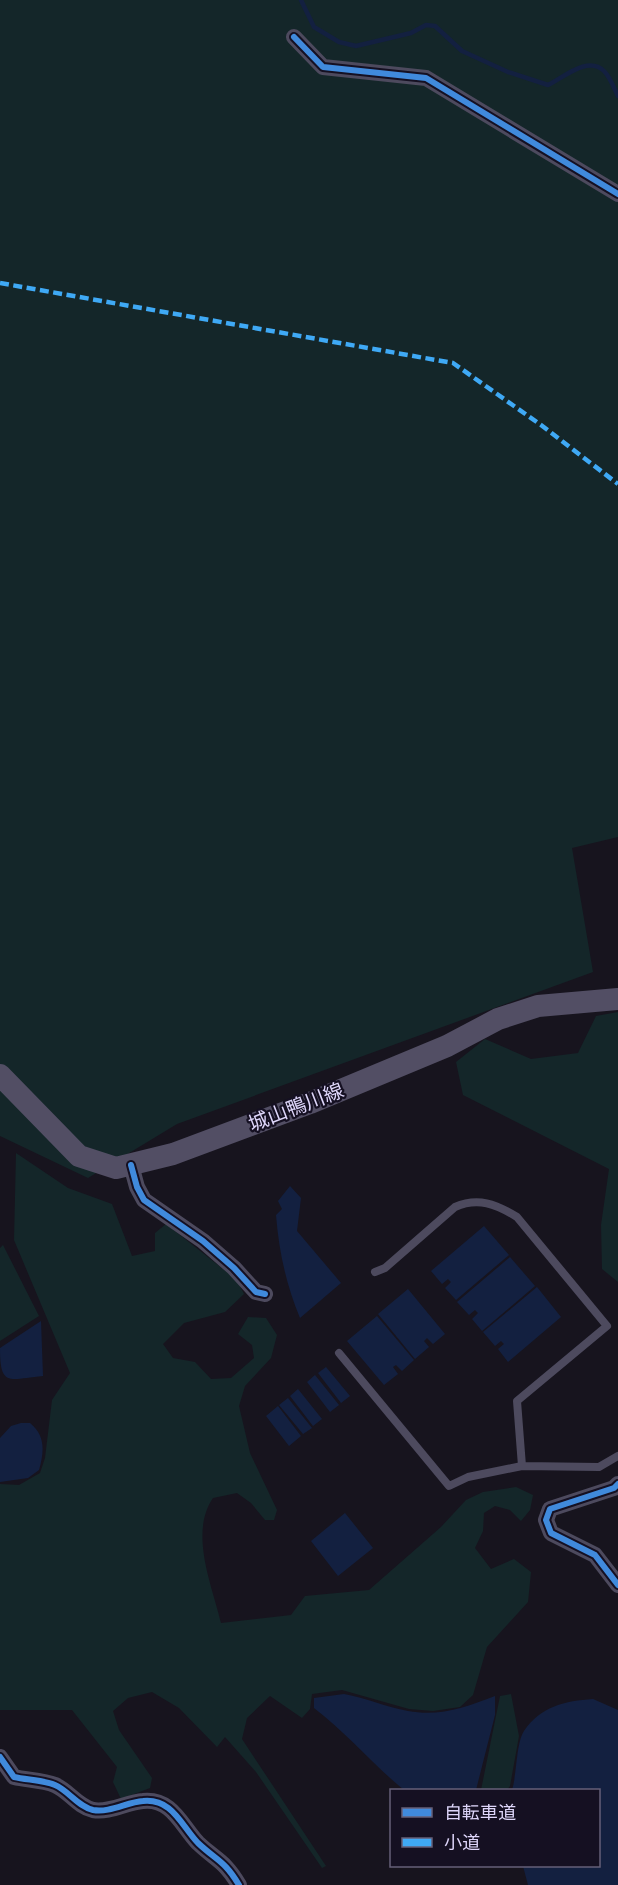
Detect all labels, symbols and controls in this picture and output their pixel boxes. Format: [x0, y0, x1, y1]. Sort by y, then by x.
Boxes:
street label: 城山鴨川線 [245, 1079, 347, 1137]
legend [390, 1789, 600, 1867]
text: 自転車道 [444, 1802, 516, 1824]
text: 小道 [444, 1832, 480, 1854]

